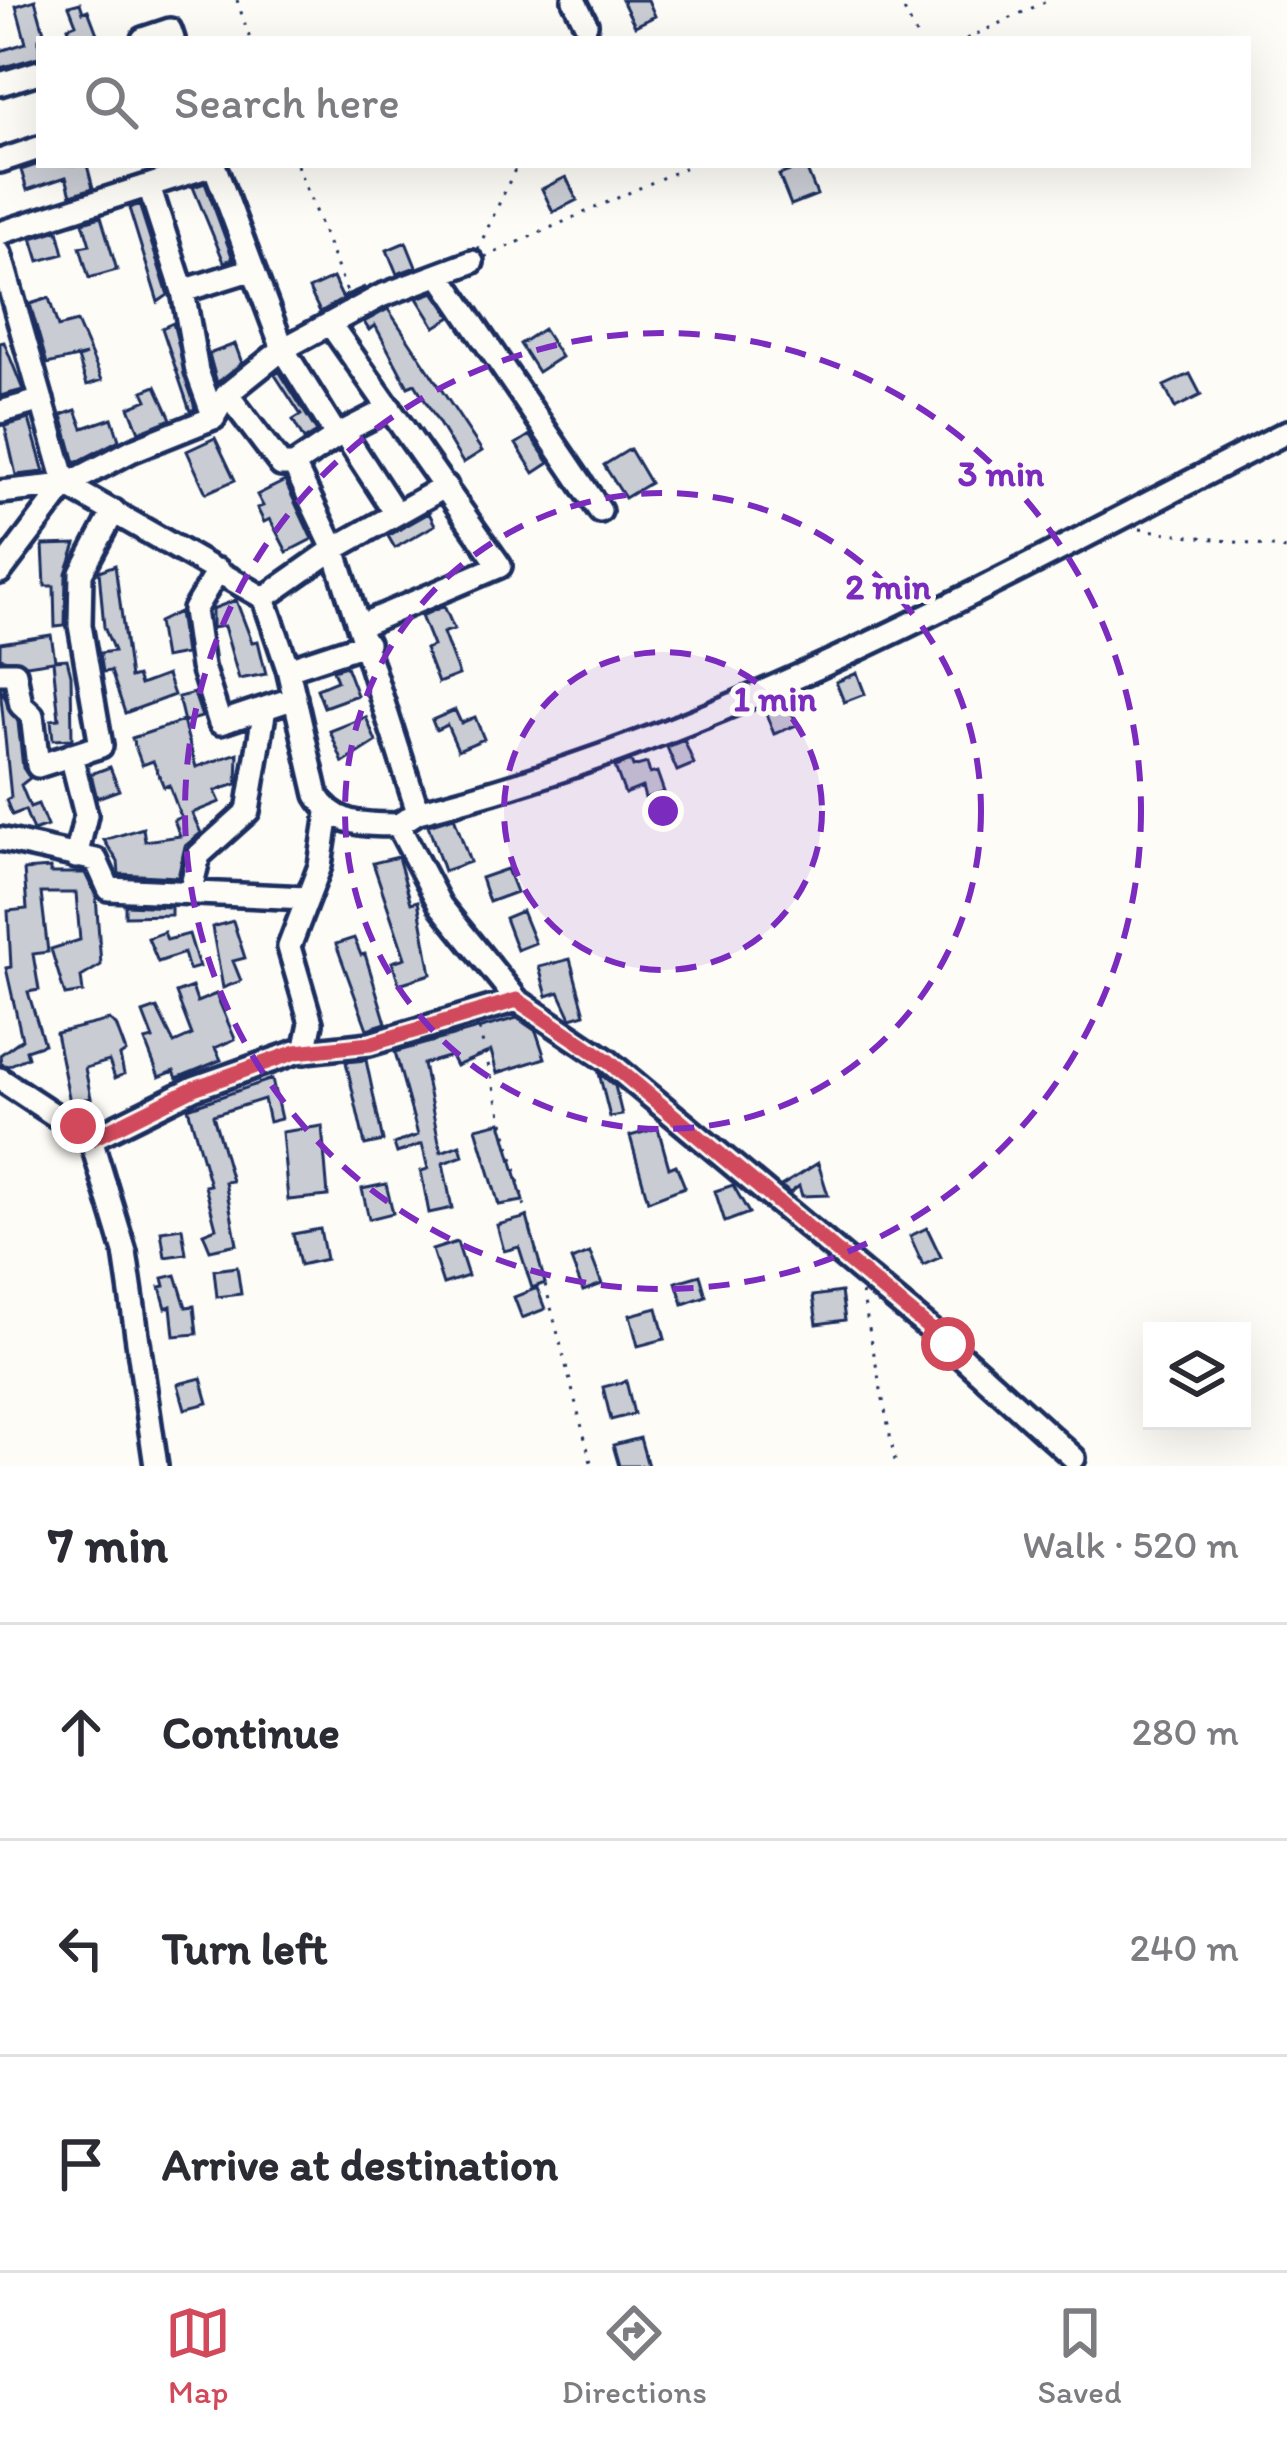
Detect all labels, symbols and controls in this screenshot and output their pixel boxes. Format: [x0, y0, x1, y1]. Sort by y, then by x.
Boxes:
search box [36, 36, 1251, 168]
icon: search [78, 69, 144, 135]
text: Search here [174, 75, 400, 129]
text: 3 min [958, 452, 1045, 495]
text: 2 min [845, 565, 932, 608]
text: 1 min [733, 677, 818, 720]
centre of rings [642, 790, 684, 832]
route end [51, 1099, 105, 1153]
route start [921, 1317, 975, 1371]
map controls [1143, 1322, 1251, 1430]
button: layers [1143, 1322, 1251, 1430]
text: 7 min [48, 1514, 168, 1575]
text: Walk · 520 m [1022, 1521, 1239, 1568]
icon: ahead [48, 1699, 114, 1765]
text: Continue [162, 1705, 340, 1759]
text: 280 m [1132, 1708, 1239, 1755]
icon: left [48, 1915, 114, 1981]
text: Turn left [162, 1921, 328, 1975]
text: 240 m [1129, 1924, 1239, 1971]
icon: arrive [48, 2131, 114, 2197]
text: Arrive at destination [162, 2137, 558, 2191]
tab: Map [165, 2300, 231, 2411]
tab: Directions [562, 2300, 707, 2411]
tab: Saved [1038, 2300, 1122, 2411]

